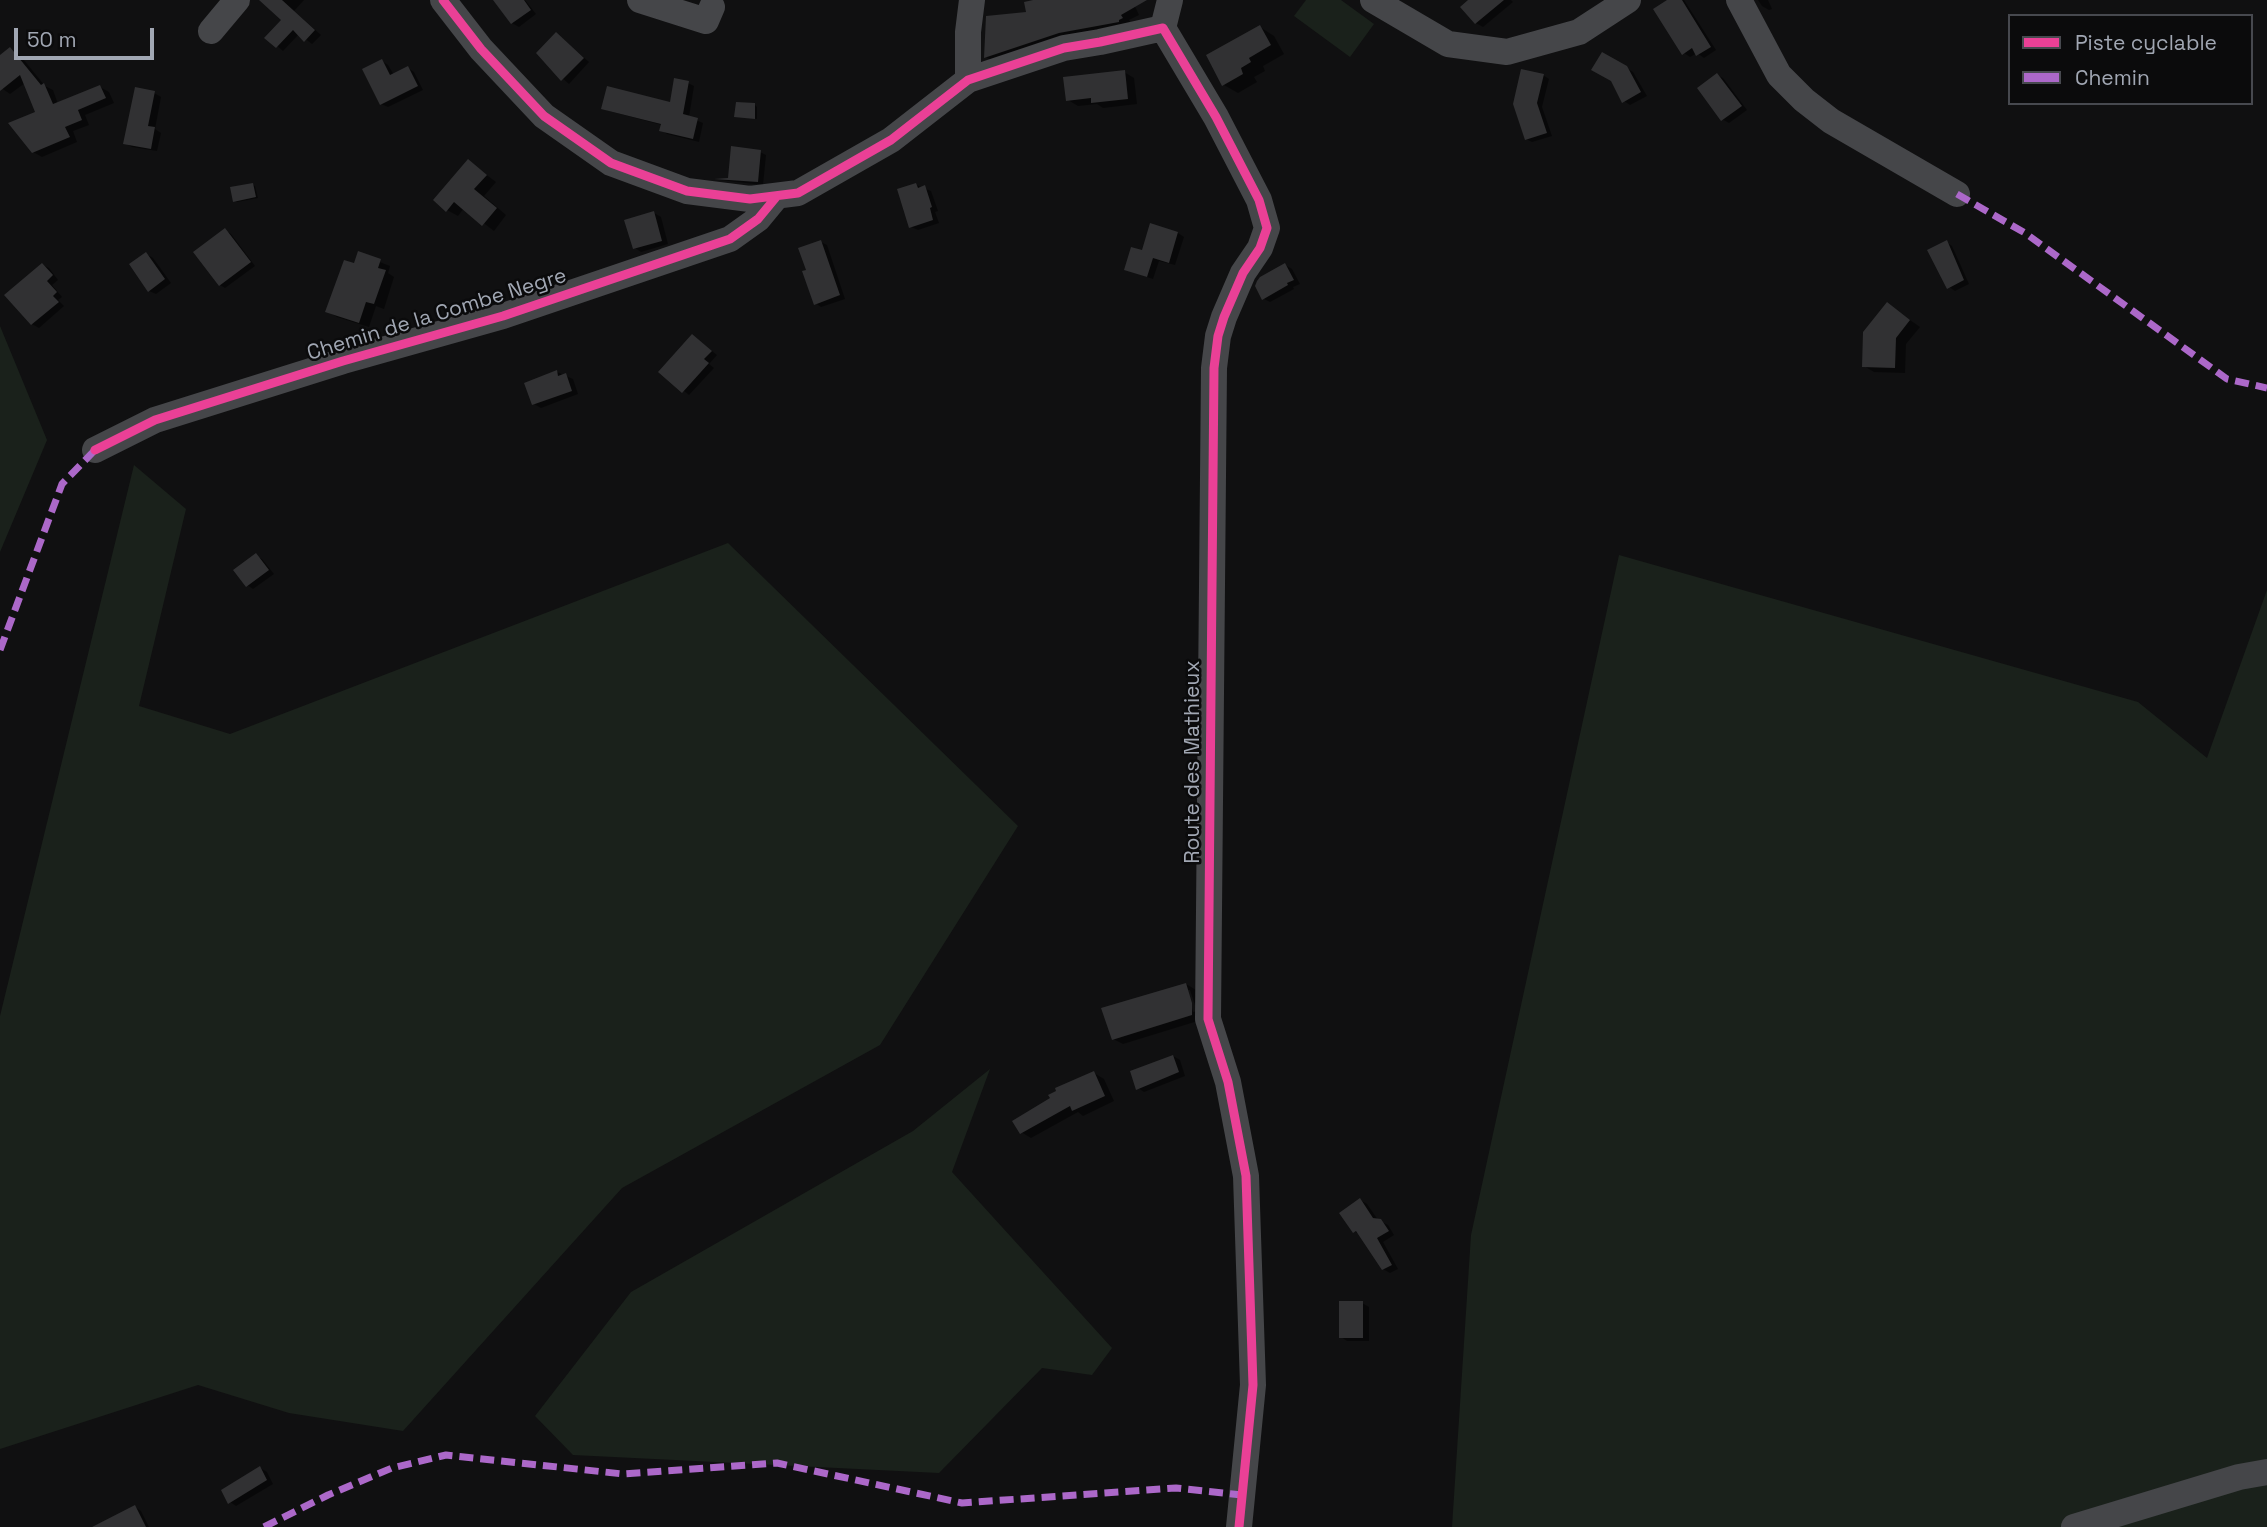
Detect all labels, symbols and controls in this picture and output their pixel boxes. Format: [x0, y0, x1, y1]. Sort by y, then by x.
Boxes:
scale bar [18, 14, 158, 58]
legend [2008, 14, 2253, 105]
text: 50 m [27, 26, 77, 53]
text: Piste cyclable [2075, 29, 2217, 56]
text: Chemin [2075, 64, 2150, 91]
street label: Chemin de la Combe Negre [304, 263, 570, 367]
street label: Route des Mathieux [1180, 660, 1206, 864]

